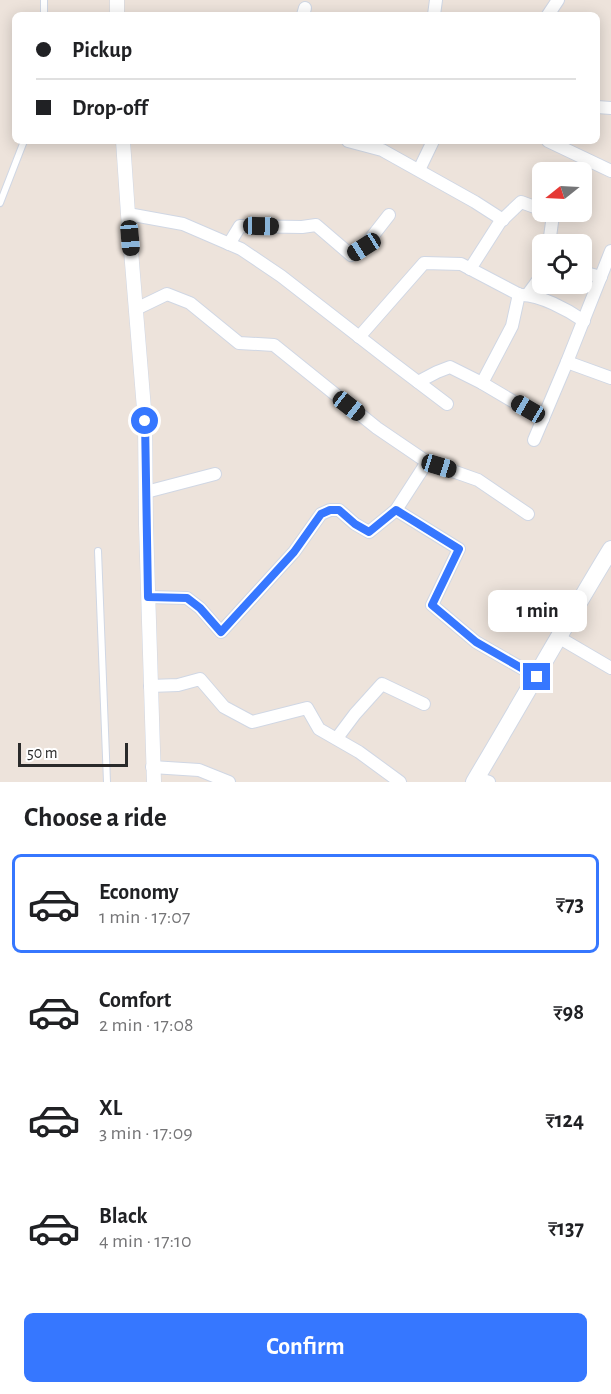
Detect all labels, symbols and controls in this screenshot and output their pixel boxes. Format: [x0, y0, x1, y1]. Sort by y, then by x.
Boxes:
text: Pickup [72, 39, 132, 61]
text: Drop-off [72, 97, 148, 119]
north arrow [532, 162, 592, 222]
map controls [532, 162, 592, 294]
car [243, 217, 279, 235]
car [119, 219, 141, 257]
car [344, 230, 384, 264]
button: locate [532, 234, 592, 294]
car [329, 388, 369, 424]
car [508, 392, 548, 426]
route start [131, 407, 158, 434]
car [419, 452, 459, 480]
callout: 1 min [488, 590, 586, 632]
text: 1 min [516, 601, 559, 621]
route end [523, 663, 550, 690]
scale bar [18, 740, 128, 768]
text: 50 m [27, 745, 58, 761]
text: Choose a ride [24, 804, 167, 831]
icon: car [27, 877, 81, 931]
text: Economy [99, 881, 179, 903]
text: ₹73 [556, 893, 584, 915]
text: 1 min · 17:07 [99, 907, 190, 927]
icon: car [27, 985, 81, 1039]
text: Comfort [99, 989, 171, 1011]
text: ₹98 [553, 1001, 584, 1023]
text: 2 min · 17:08 [99, 1015, 194, 1035]
icon: car [27, 1093, 81, 1147]
text: XL [99, 1097, 122, 1119]
text: ₹124 [545, 1109, 584, 1131]
text: 3 min · 17:09 [99, 1123, 193, 1143]
icon: car [27, 1201, 81, 1255]
text: Black [99, 1205, 147, 1227]
text: ₹137 [548, 1217, 584, 1239]
text: 4 min · 17:10 [99, 1231, 192, 1251]
button: Confirm [24, 1313, 587, 1382]

